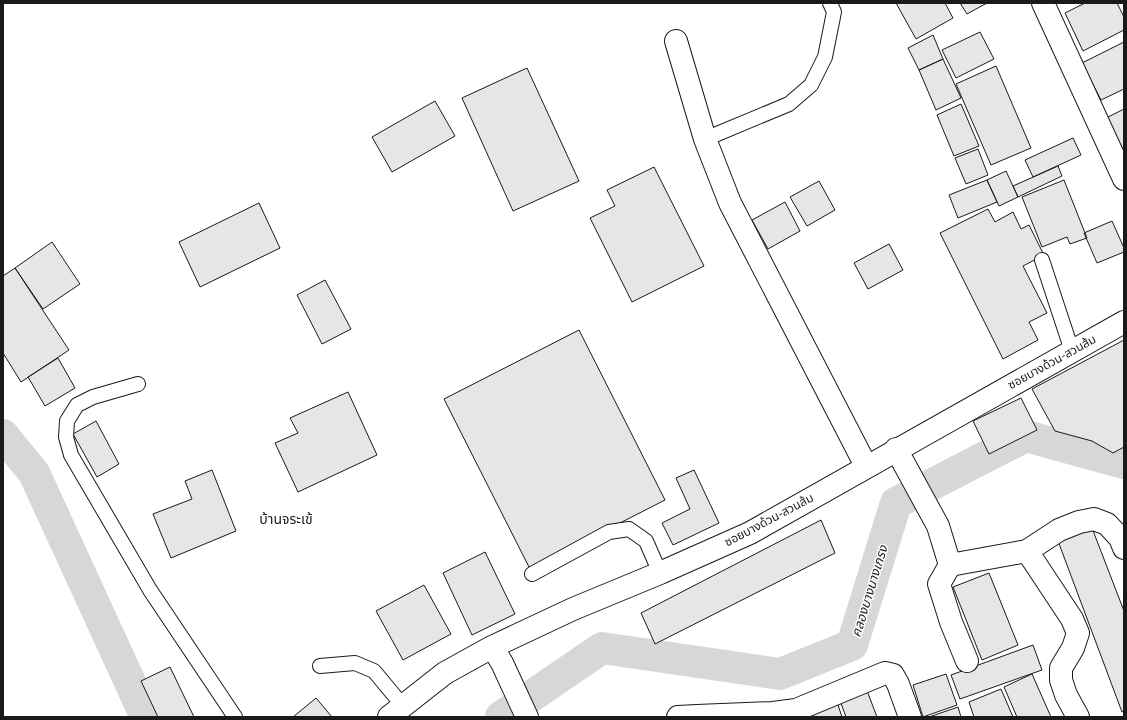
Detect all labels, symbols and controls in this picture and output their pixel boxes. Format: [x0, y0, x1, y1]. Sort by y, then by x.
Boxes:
street label: ซอยบางด้วน-สวนส้ม [1005, 331, 1099, 392]
street label: ซอยบางด้วน-สวนส้ม [722, 490, 816, 549]
district label: บ้านจระเข้ [259, 510, 313, 528]
water label: คลองบางนางเกรง [847, 542, 892, 639]

